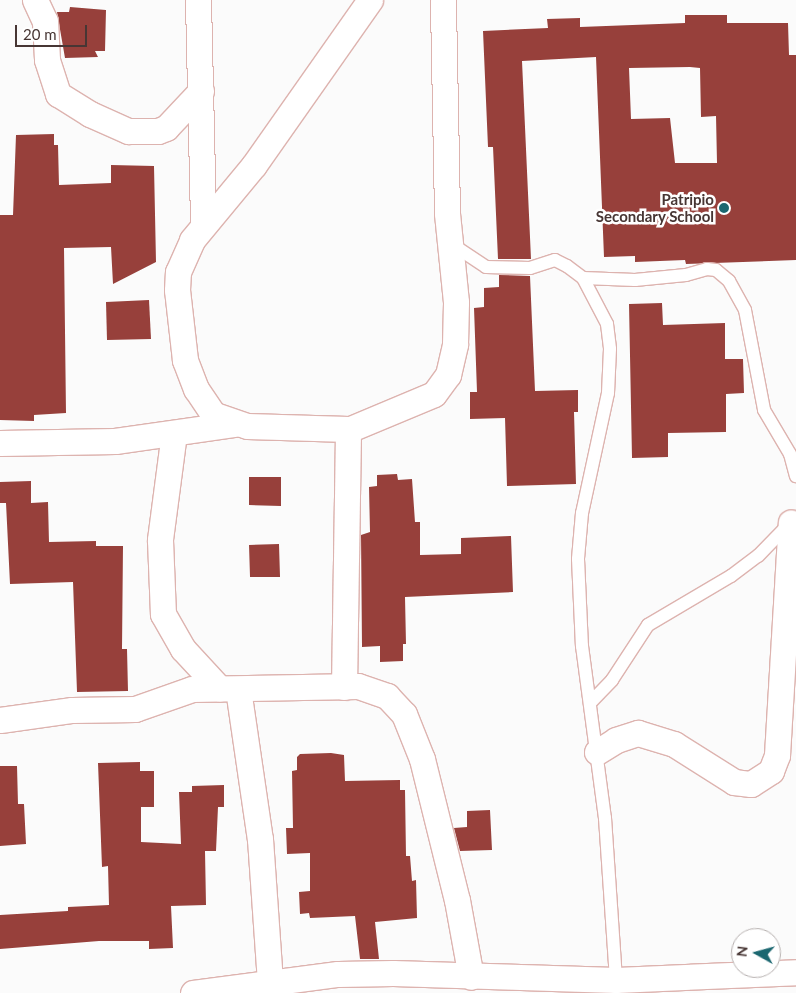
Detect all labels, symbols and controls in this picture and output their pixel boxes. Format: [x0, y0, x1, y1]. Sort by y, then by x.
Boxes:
scale bar [18, 15, 90, 47]
text: 20 m [23, 25, 57, 43]
place label: Patripio Secondary School [595, 190, 714, 225]
marker: Patripio Secondary School [718, 202, 730, 214]
north arrow [731, 928, 781, 978]
text: N [733, 945, 751, 958]

